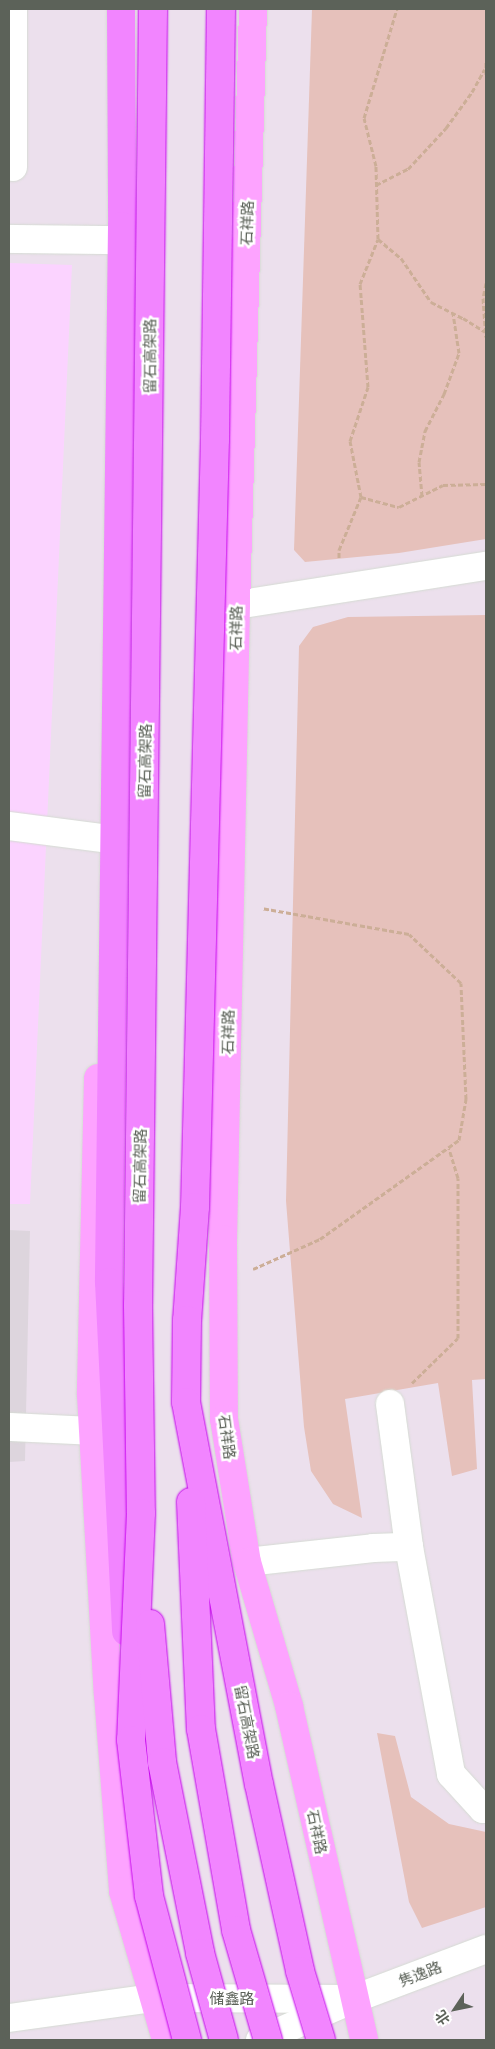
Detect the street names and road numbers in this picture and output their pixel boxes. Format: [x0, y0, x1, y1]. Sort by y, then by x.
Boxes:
street label: 石祥路 [237, 200, 257, 246]
street label: 留石高架路 [141, 319, 159, 393]
street label: 石祥路 [227, 605, 245, 651]
street label: 留石高架路 [135, 723, 155, 799]
street label: 石祥路 [219, 1009, 237, 1055]
street label: 留石高架路 [130, 1128, 150, 1204]
street label: 石祥路 [215, 1413, 239, 1461]
street label: 留石高架路 [231, 1683, 263, 1761]
street label: 石祥路 [304, 1808, 330, 1856]
street label: 隽逸路 [396, 1958, 444, 1990]
street label: 储鑫路 [210, 1990, 254, 2008]

